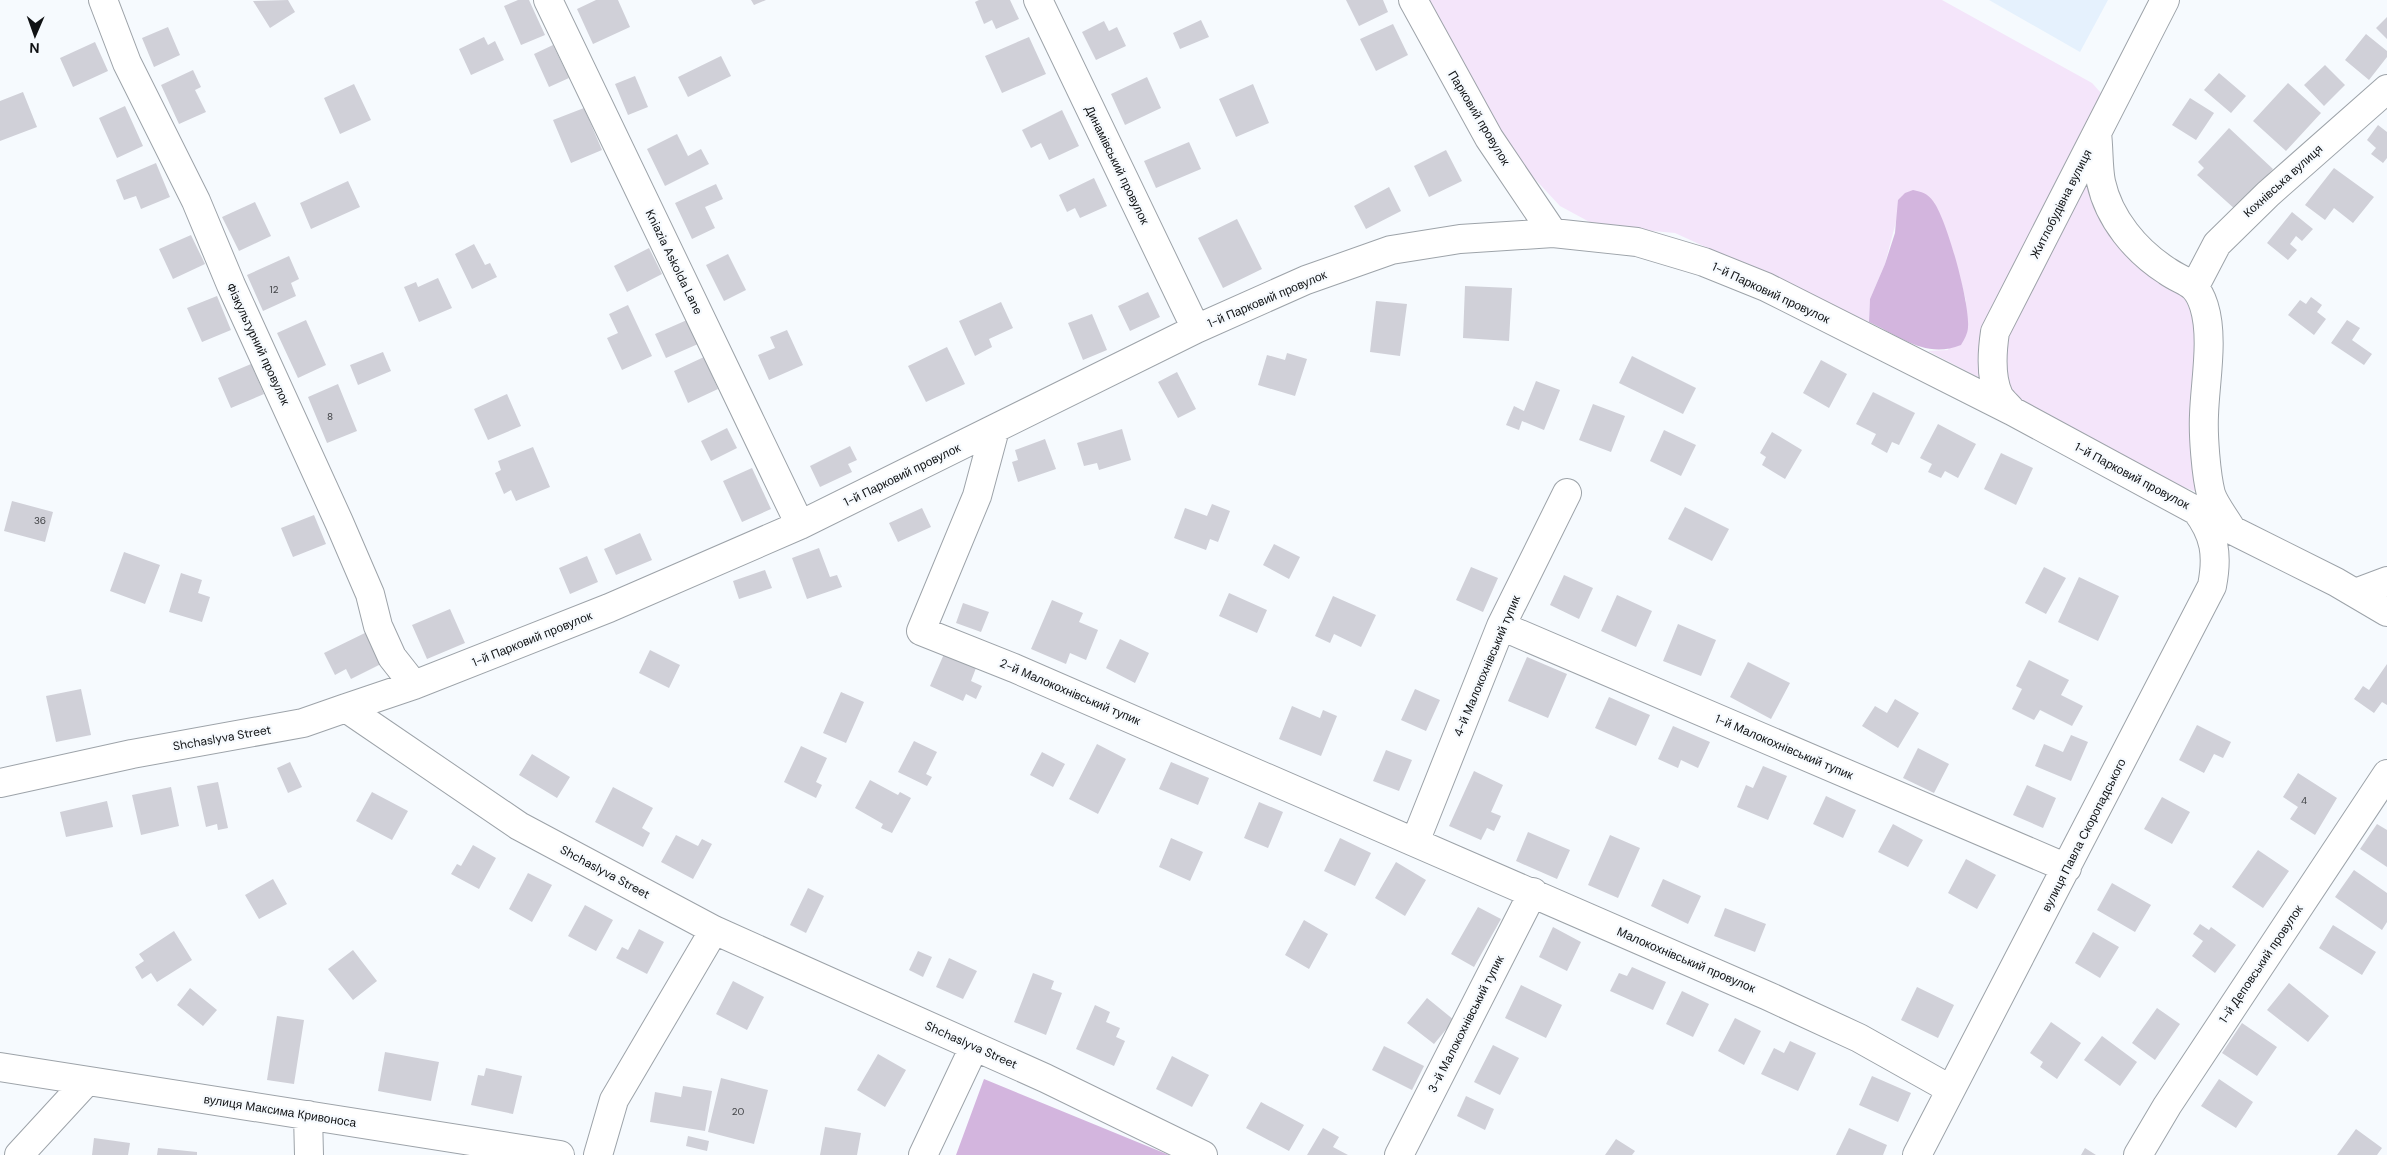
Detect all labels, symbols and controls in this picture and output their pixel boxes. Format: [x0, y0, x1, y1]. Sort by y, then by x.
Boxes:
north arrow [10, 10, 60, 60]
text: N [29, 39, 40, 57]
street label: Парковий провулок [1444, 68, 1514, 169]
street label: Динамівський провулок [1081, 103, 1153, 228]
street label: Кохнівська вулиця [2240, 141, 2326, 221]
street label: Житлобудівна вулиця [2027, 147, 2095, 261]
street label: Kniazia Askolda Lane [642, 207, 706, 317]
street label: 1-й Парковий провулок [1710, 259, 1833, 328]
street label: 1-й Парковий провулок [1205, 266, 1330, 331]
street label: Фізкультурний провулок [223, 280, 294, 408]
house number: 12 [270, 283, 279, 296]
house number: 8 [327, 410, 333, 423]
street label: 1-й Парковий провулок [841, 439, 964, 510]
street label: 1-й Парковий провулок [2072, 439, 2193, 513]
house number: 36 [34, 514, 46, 527]
street label: 4-й Малокохнівський тупик [1450, 592, 1524, 739]
street label: 1-й Парковий провулок [470, 607, 595, 670]
street label: 2-й Малокохнівський тупик [997, 655, 1144, 729]
street label: 1-й Малокохнівський тупик [1713, 711, 1856, 784]
street label: Shchaslyva Street [172, 721, 273, 754]
street label: вулиця Павла Скоропадського [2038, 755, 2130, 914]
house number: 4 [2301, 794, 2307, 807]
street label: Shchaslyva Street [557, 842, 653, 903]
street label: 1-й Деповський провулок [2215, 901, 2307, 1026]
street label: Малокохнівський провулок [1614, 924, 1758, 997]
street label: 3-й Малокохнівський тупик [1424, 952, 1508, 1095]
street label: Shchaslyva Street [922, 1018, 1020, 1073]
street label: вулиця Максима Кривоноса [203, 1091, 358, 1131]
house number: 20 [732, 1105, 744, 1118]

